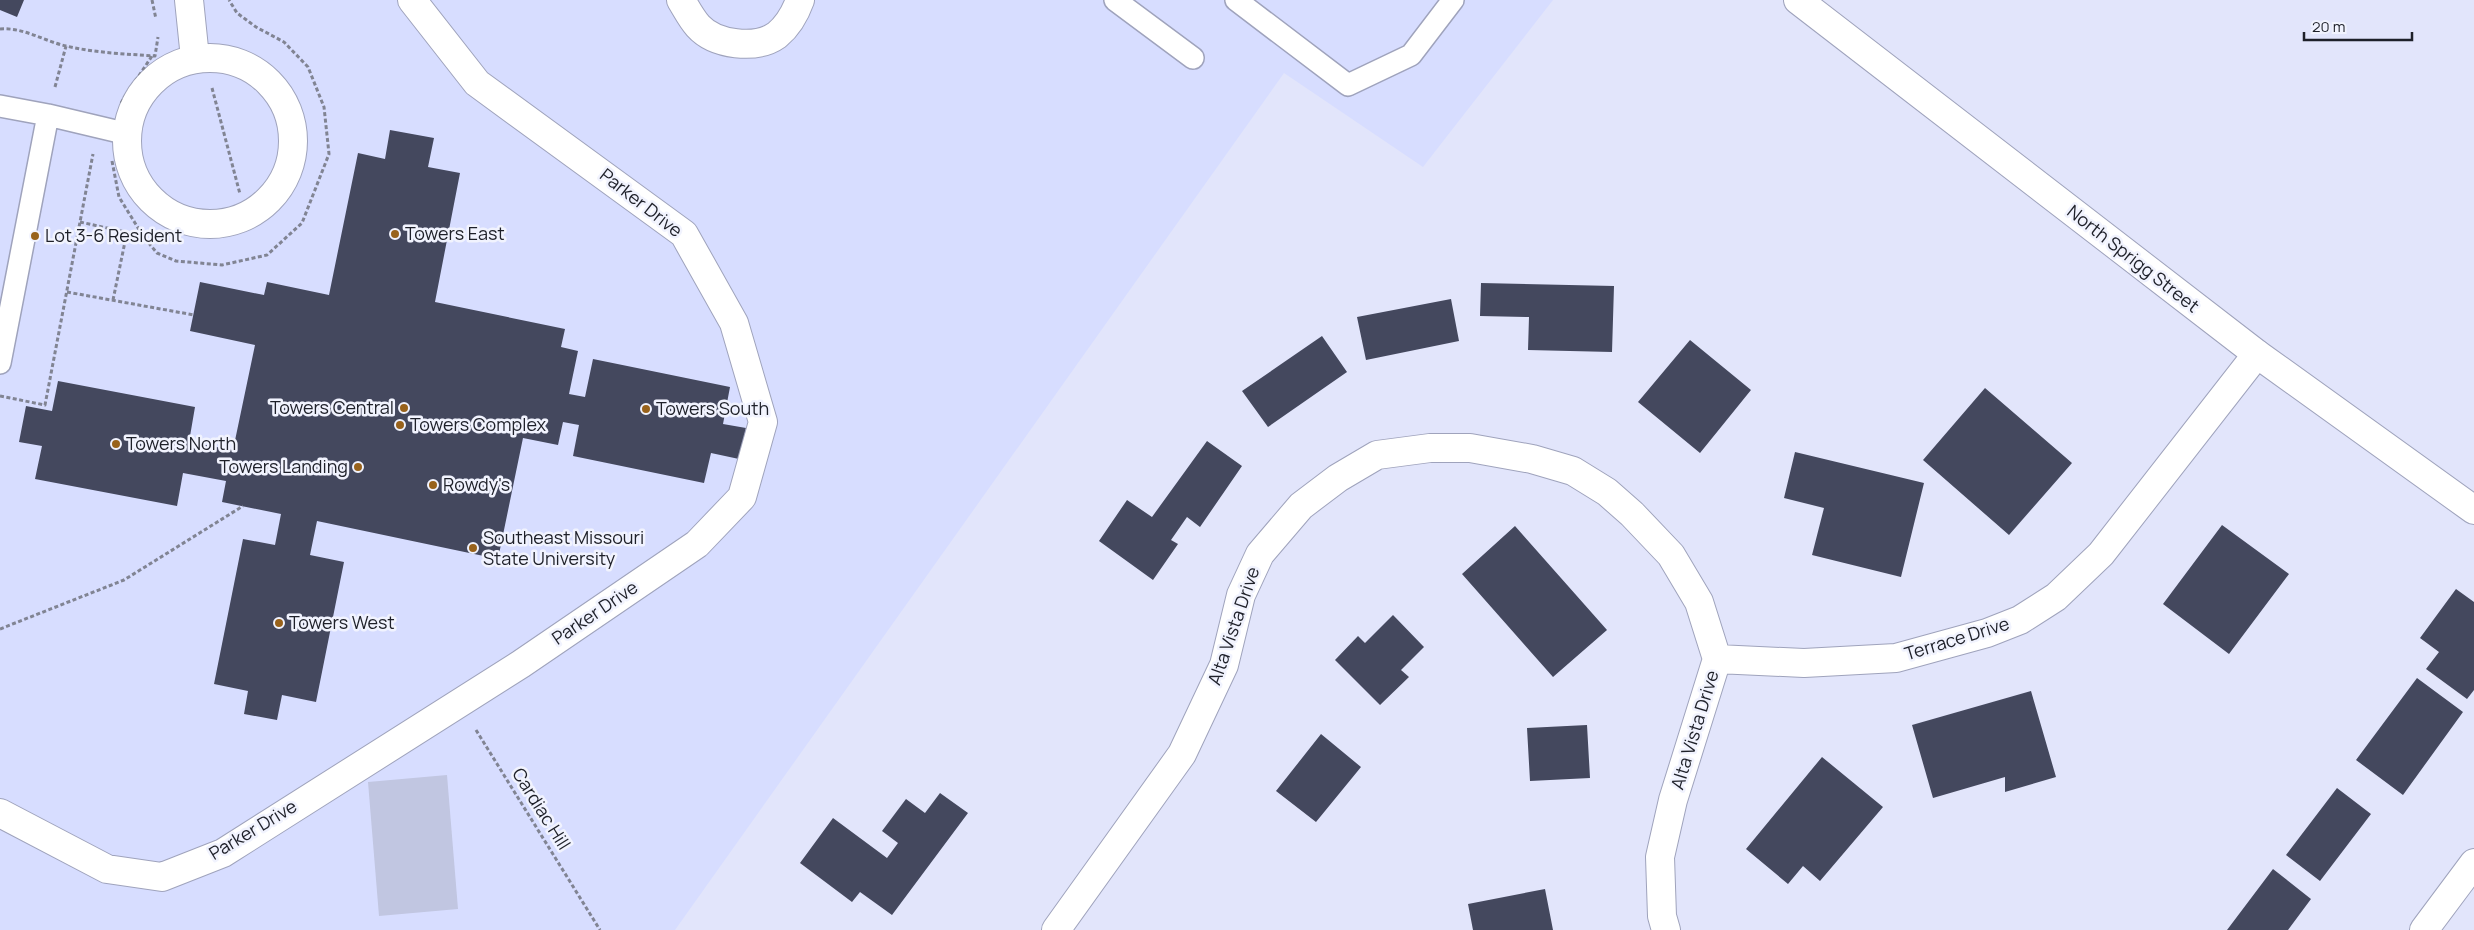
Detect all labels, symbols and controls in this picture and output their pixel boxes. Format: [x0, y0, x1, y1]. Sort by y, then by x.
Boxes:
scale bar [2304, 10, 2412, 42]
text: 20 m [2312, 16, 2345, 37]
street label: Parker Drive [595, 162, 688, 242]
street label: North Sprigg Street [2063, 199, 2205, 317]
place label: Towers East [405, 221, 505, 245]
place label: Lot 3-6 Resident [45, 223, 182, 247]
marker: Towers East [389, 228, 401, 240]
marker: Lot 3-6 Resident [29, 230, 41, 242]
place label: Towers Central [270, 395, 394, 419]
place label: Towers South [656, 396, 769, 420]
marker: Towers Central [398, 402, 410, 414]
marker: Towers South [640, 403, 652, 415]
place label: Towers Complex [410, 412, 547, 436]
marker: Towers Complex [394, 419, 406, 431]
place label: Towers North [126, 431, 236, 455]
marker: Towers North [110, 438, 122, 450]
place label: Towers Landing [219, 454, 348, 478]
marker: Towers Landing [352, 461, 364, 473]
place label: Rowdy's [443, 472, 510, 496]
marker: Rowdy's [427, 479, 439, 491]
place label: Southeast Missouri State University [483, 525, 644, 570]
marker: Southeast Missouri State University [467, 542, 479, 554]
street label: Alta Vista Drive [1202, 563, 1264, 688]
street label: Parker Drive [547, 575, 642, 650]
place label: Towers West [289, 610, 395, 634]
street label: Terrace Drive [1901, 611, 2012, 665]
marker: Towers West [273, 617, 285, 629]
street label: Alta Vista Drive [1665, 667, 1724, 792]
street label: Cardiac Hill [507, 763, 577, 854]
street label: Parker Drive [204, 794, 301, 865]

